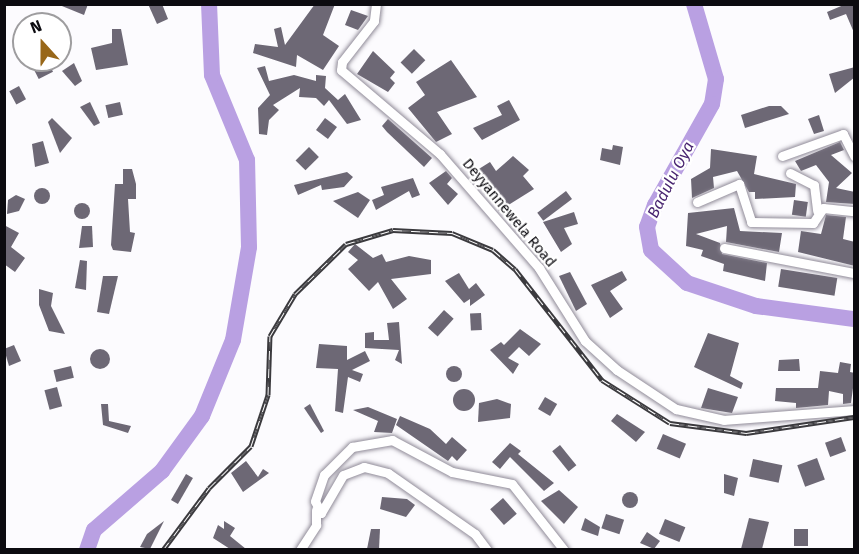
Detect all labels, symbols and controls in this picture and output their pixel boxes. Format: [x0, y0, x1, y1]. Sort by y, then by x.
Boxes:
north arrow [12, 12, 72, 72]
text: N [28, 16, 44, 37]
water label: Badulu Oya [644, 139, 698, 221]
street label: Deyyannewela Road [458, 155, 560, 271]

